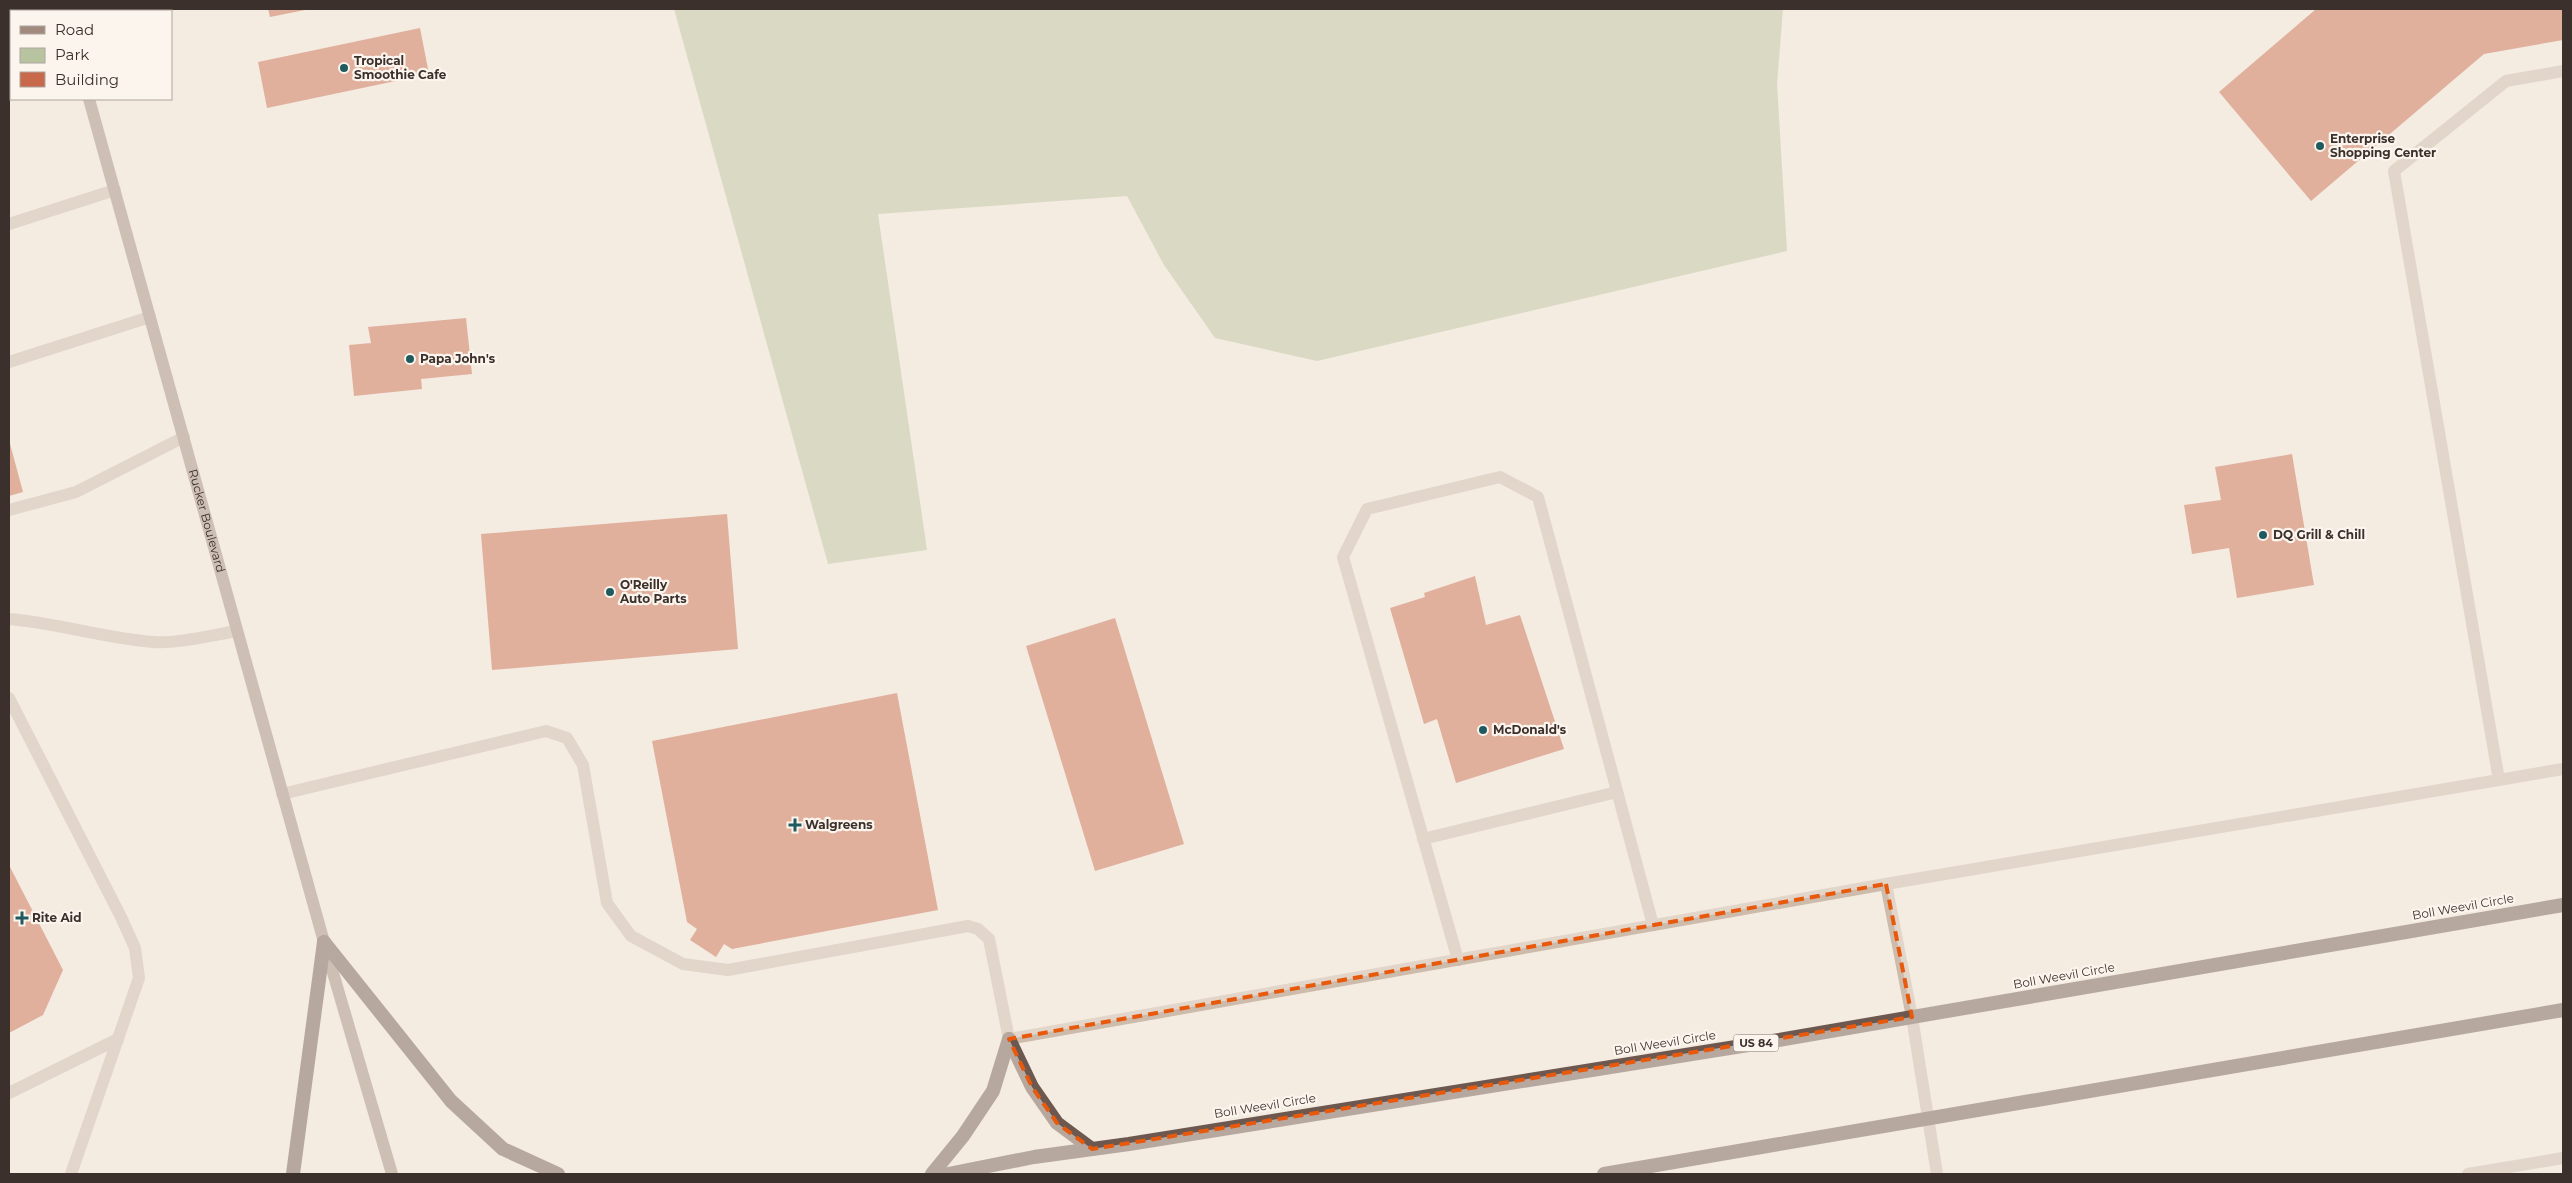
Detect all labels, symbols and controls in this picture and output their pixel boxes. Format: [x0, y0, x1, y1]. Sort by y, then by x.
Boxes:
legend [10, 10, 172, 100]
text: Road [55, 20, 94, 39]
text: Park [55, 45, 89, 64]
place label: Tropical Smoothie Cafe [354, 53, 447, 82]
marker: Tropical Smoothie Cafe [338, 62, 350, 74]
text: Building [55, 70, 119, 89]
place label: Enterprise Shopping Center [2330, 131, 2436, 160]
marker: Enterprise Shopping Center [2314, 140, 2326, 152]
place label: Papa John's [420, 351, 496, 366]
marker: Papa John's [404, 353, 416, 365]
street label: Rucker Boulevard [186, 467, 229, 574]
place label: DQ Grill & Chill [2273, 527, 2365, 542]
marker: DQ Grill & Chill [2257, 529, 2269, 541]
place label: O'Reilly Auto Parts [619, 577, 687, 606]
marker: O'Reilly Auto Parts [604, 586, 616, 598]
place label: McDonald's [1493, 722, 1567, 737]
marker: McDonald's [1477, 724, 1489, 736]
place label: Walgreens [805, 817, 873, 832]
marker: Walgreens [789, 819, 801, 831]
street label: Boll Weevil Circle [2411, 890, 2515, 923]
place label: Rite Aid [32, 910, 82, 925]
marker: Rite Aid [16, 912, 28, 924]
street label: Boll Weevil Circle [2012, 959, 2116, 992]
street label: Boll Weevil Circle [1613, 1027, 1717, 1058]
road number: US 84 [1734, 1034, 1778, 1052]
street label: Boll Weevil Circle [1213, 1090, 1317, 1121]

